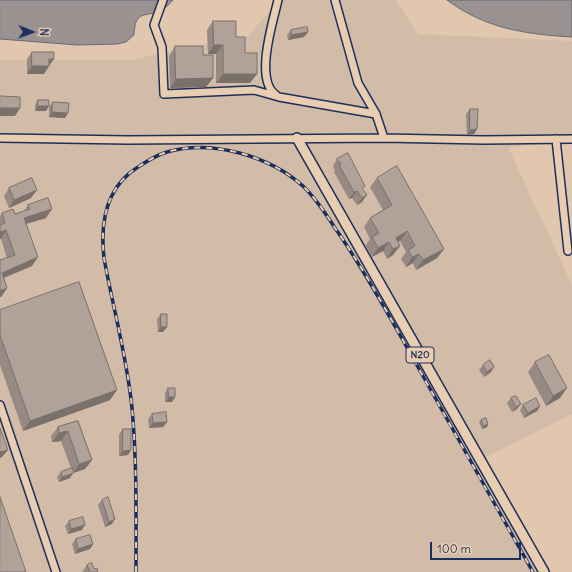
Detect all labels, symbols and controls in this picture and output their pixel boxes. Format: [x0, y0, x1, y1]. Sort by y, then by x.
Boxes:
north arrow [12, 12, 52, 52]
text: N [37, 28, 51, 36]
road number: N20 [406, 347, 434, 363]
scale bar [432, 534, 523, 560]
text: 100 m [437, 541, 471, 556]

